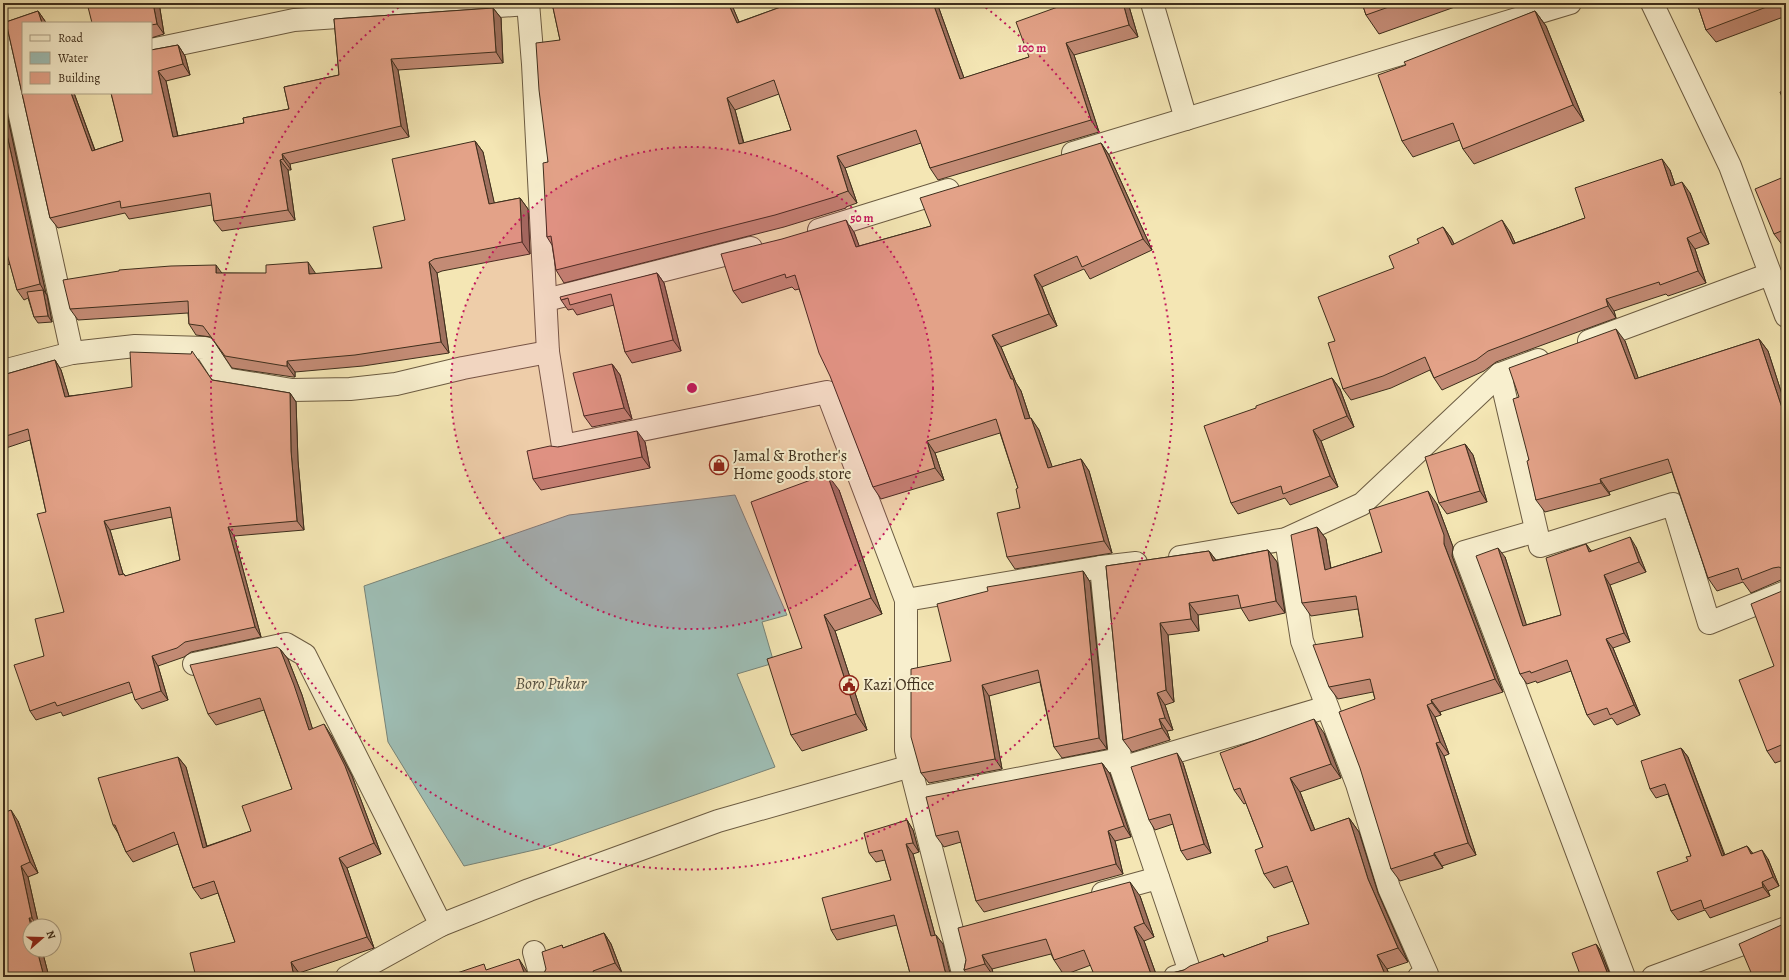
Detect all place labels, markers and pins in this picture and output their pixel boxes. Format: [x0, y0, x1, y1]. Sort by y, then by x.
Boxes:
centre of rings [685, 381, 699, 395]
place label: Jamal & Brother's Home goods store [733, 445, 851, 485]
shop icon: Jamal & Brother's Home goods store [708, 454, 730, 476]
public building icon: Kazi Office [838, 674, 860, 696]
place label: Kazi Office [863, 674, 934, 696]

